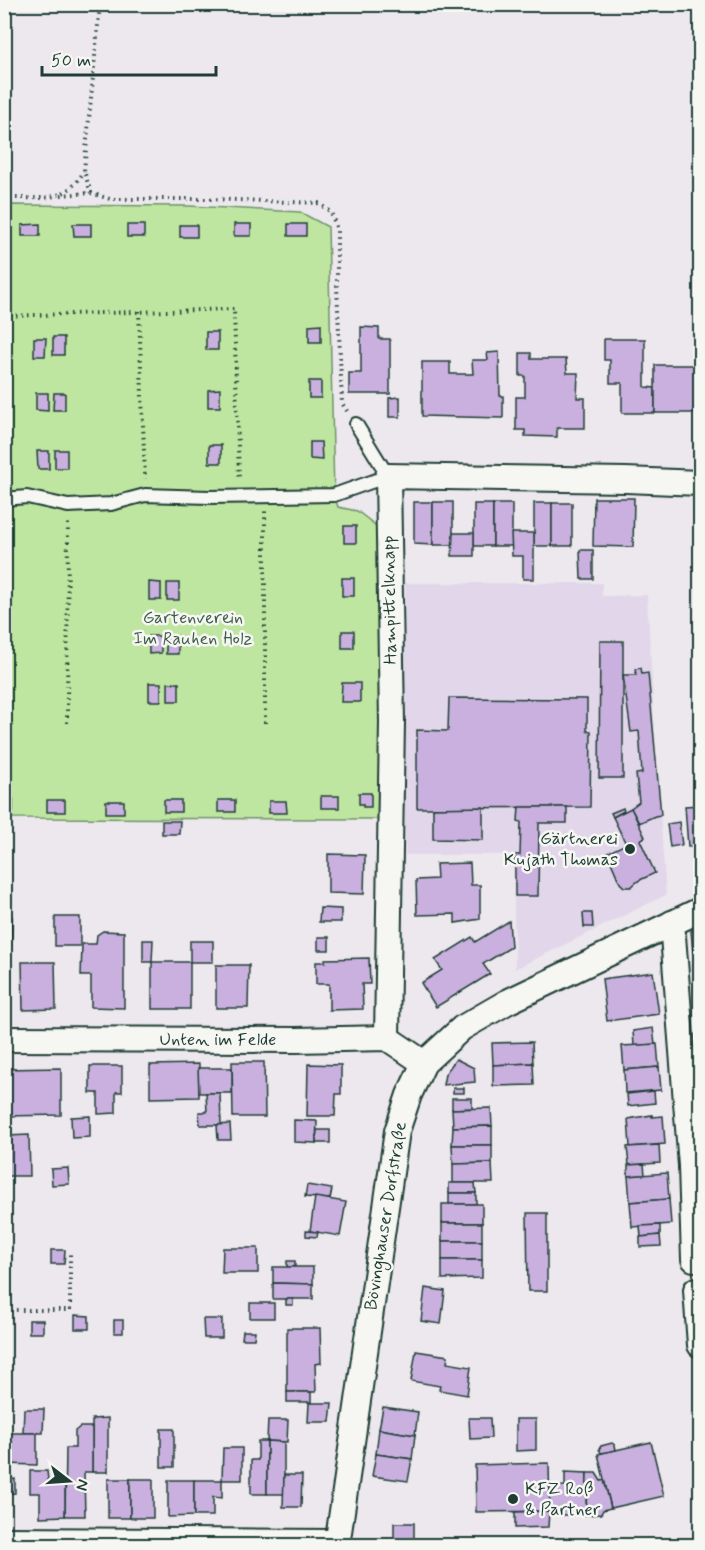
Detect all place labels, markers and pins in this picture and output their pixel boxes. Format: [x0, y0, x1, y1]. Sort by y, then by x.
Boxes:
place label: Gärtnerei Kujath Thomas [504, 827, 618, 872]
marker: Gärtnerei Kujath Thomas [623, 842, 637, 856]
place label: KFZ Roß & Partner [525, 1477, 601, 1522]
marker: KFZ Roß & Partner [506, 1492, 520, 1506]

